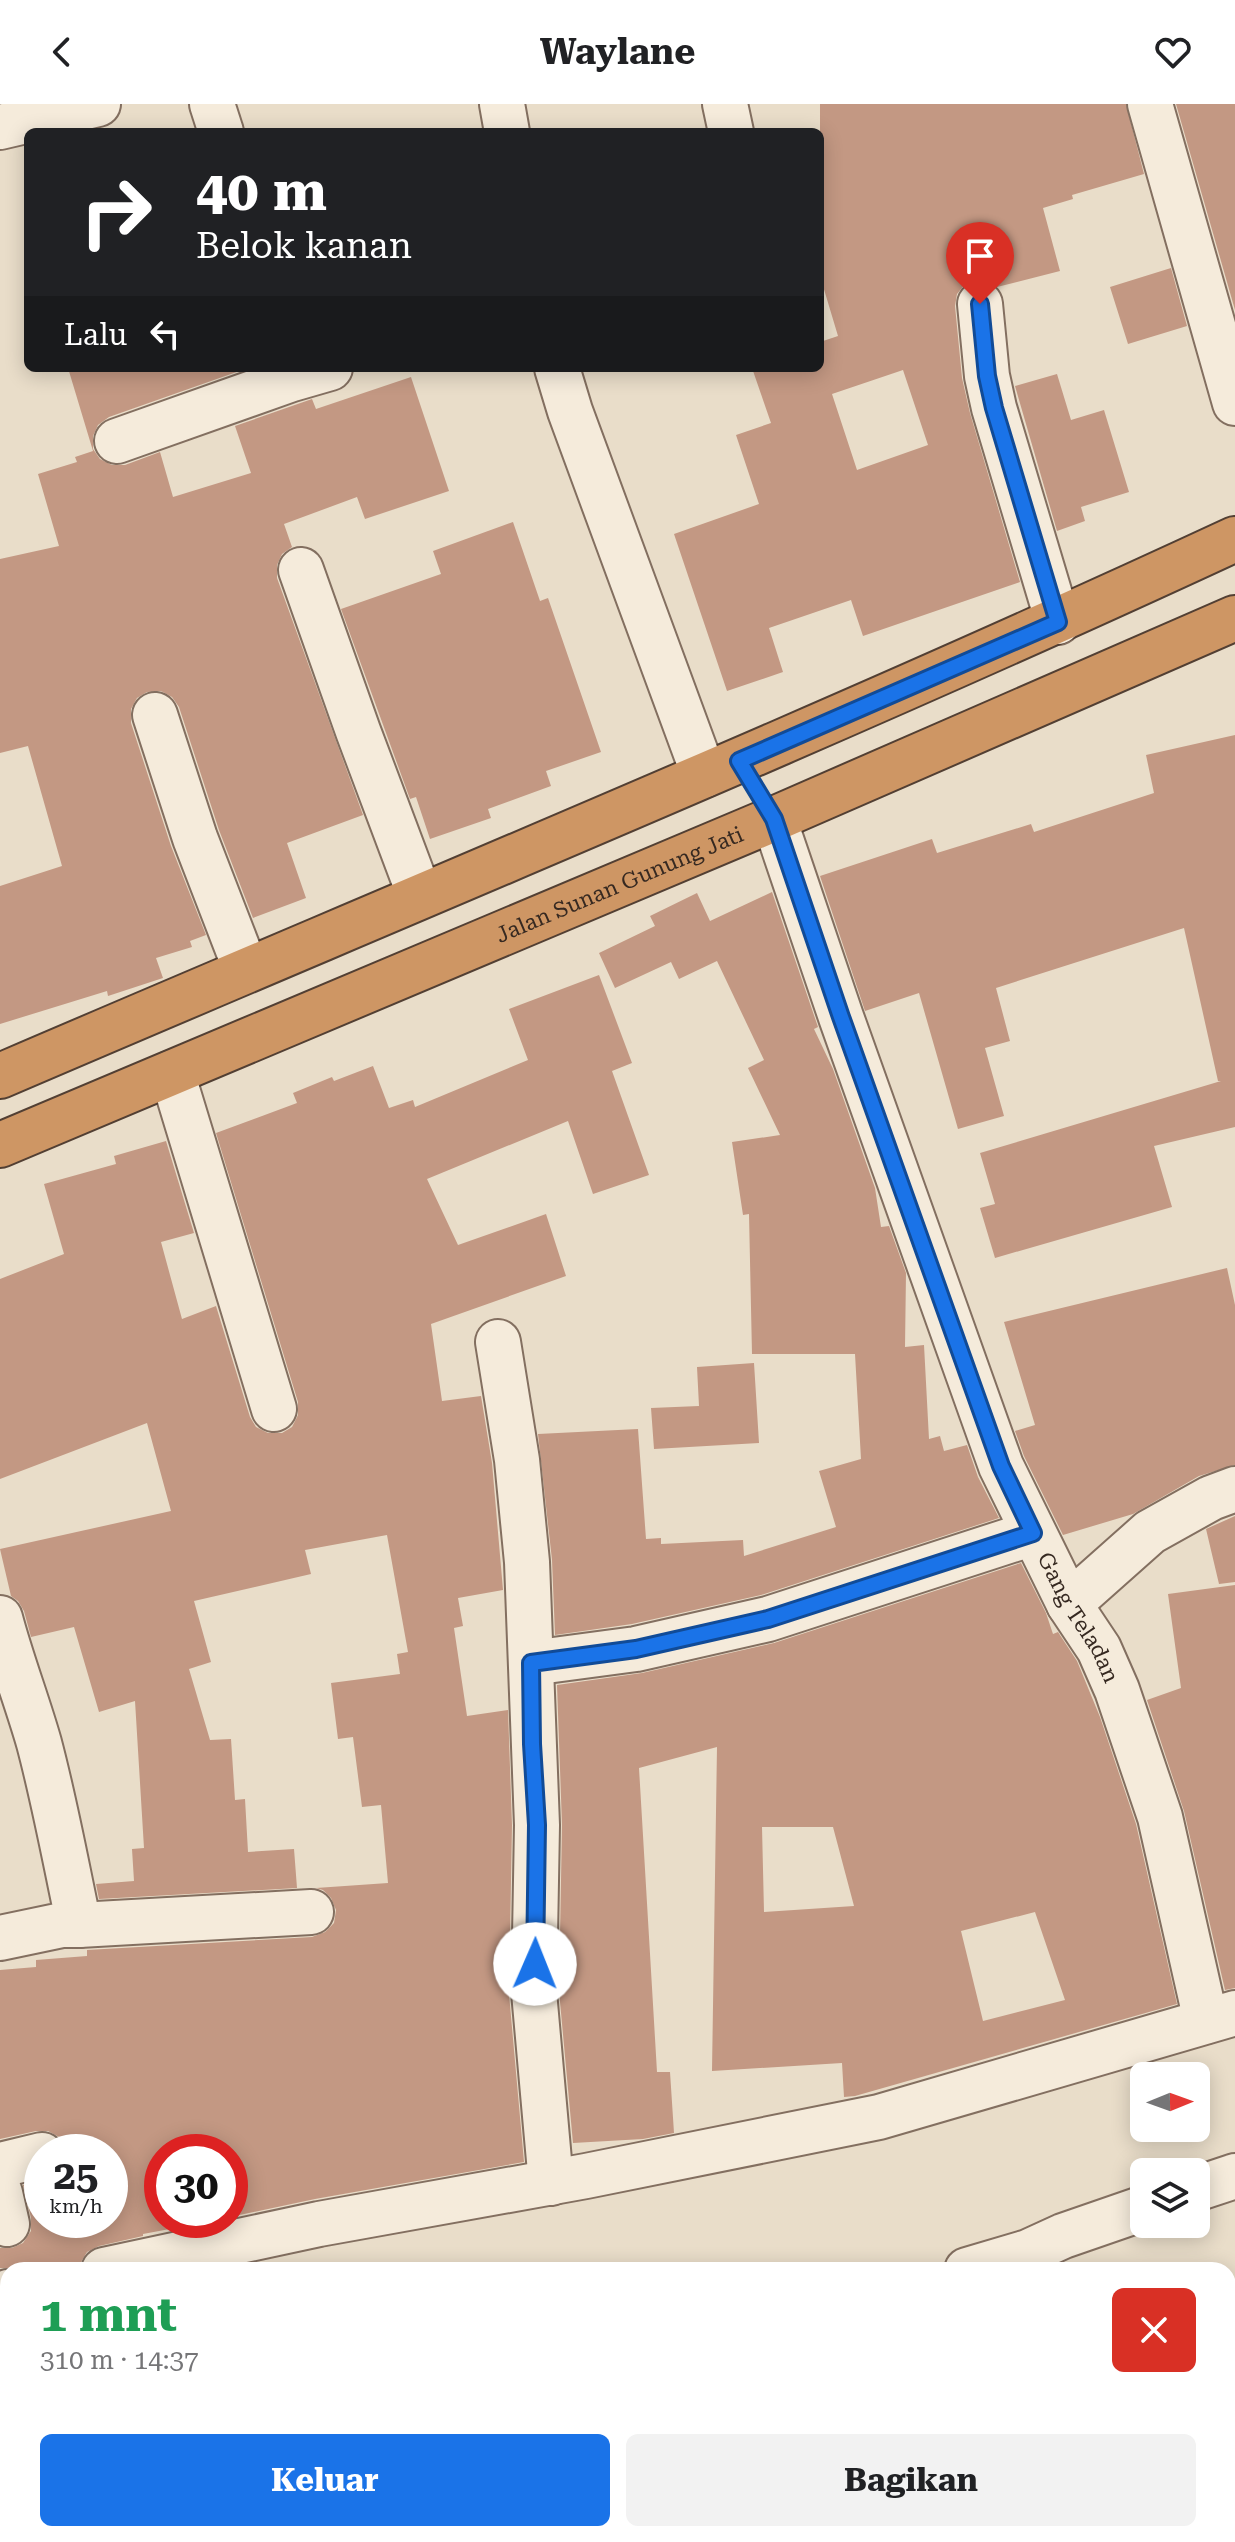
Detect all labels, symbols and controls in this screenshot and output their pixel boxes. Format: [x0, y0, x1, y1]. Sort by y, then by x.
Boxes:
icon: back [40, 30, 84, 74]
icon: heart [1151, 30, 1195, 74]
text: Waylane [540, 31, 695, 73]
text: 40 m [196, 158, 327, 224]
icon: right [64, 160, 168, 264]
pin [946, 222, 1014, 304]
text: Belok kanan [196, 225, 412, 267]
icon: arrive [958, 234, 1002, 278]
icon: left [143, 312, 187, 356]
text: Lalu [64, 317, 127, 352]
street label: Jalan Sunan Gunung Jati [492, 821, 747, 947]
street label: Gang Teladan [1033, 1548, 1125, 1686]
position arrow [493, 1922, 577, 2006]
north arrow [1130, 2062, 1210, 2142]
map controls [1130, 2062, 1210, 2238]
speed limit sign: 30 [144, 2134, 248, 2238]
text: 25 [54, 2152, 98, 2199]
button: layers [1130, 2158, 1210, 2238]
text: km/h [49, 2194, 103, 2218]
text: 1 mnt [40, 2287, 177, 2343]
button: close [1112, 2288, 1196, 2372]
text: 310 m · 14:37 [40, 2345, 199, 2375]
button: Keluar [40, 2434, 610, 2526]
button: Bagikan [626, 2434, 1196, 2526]

